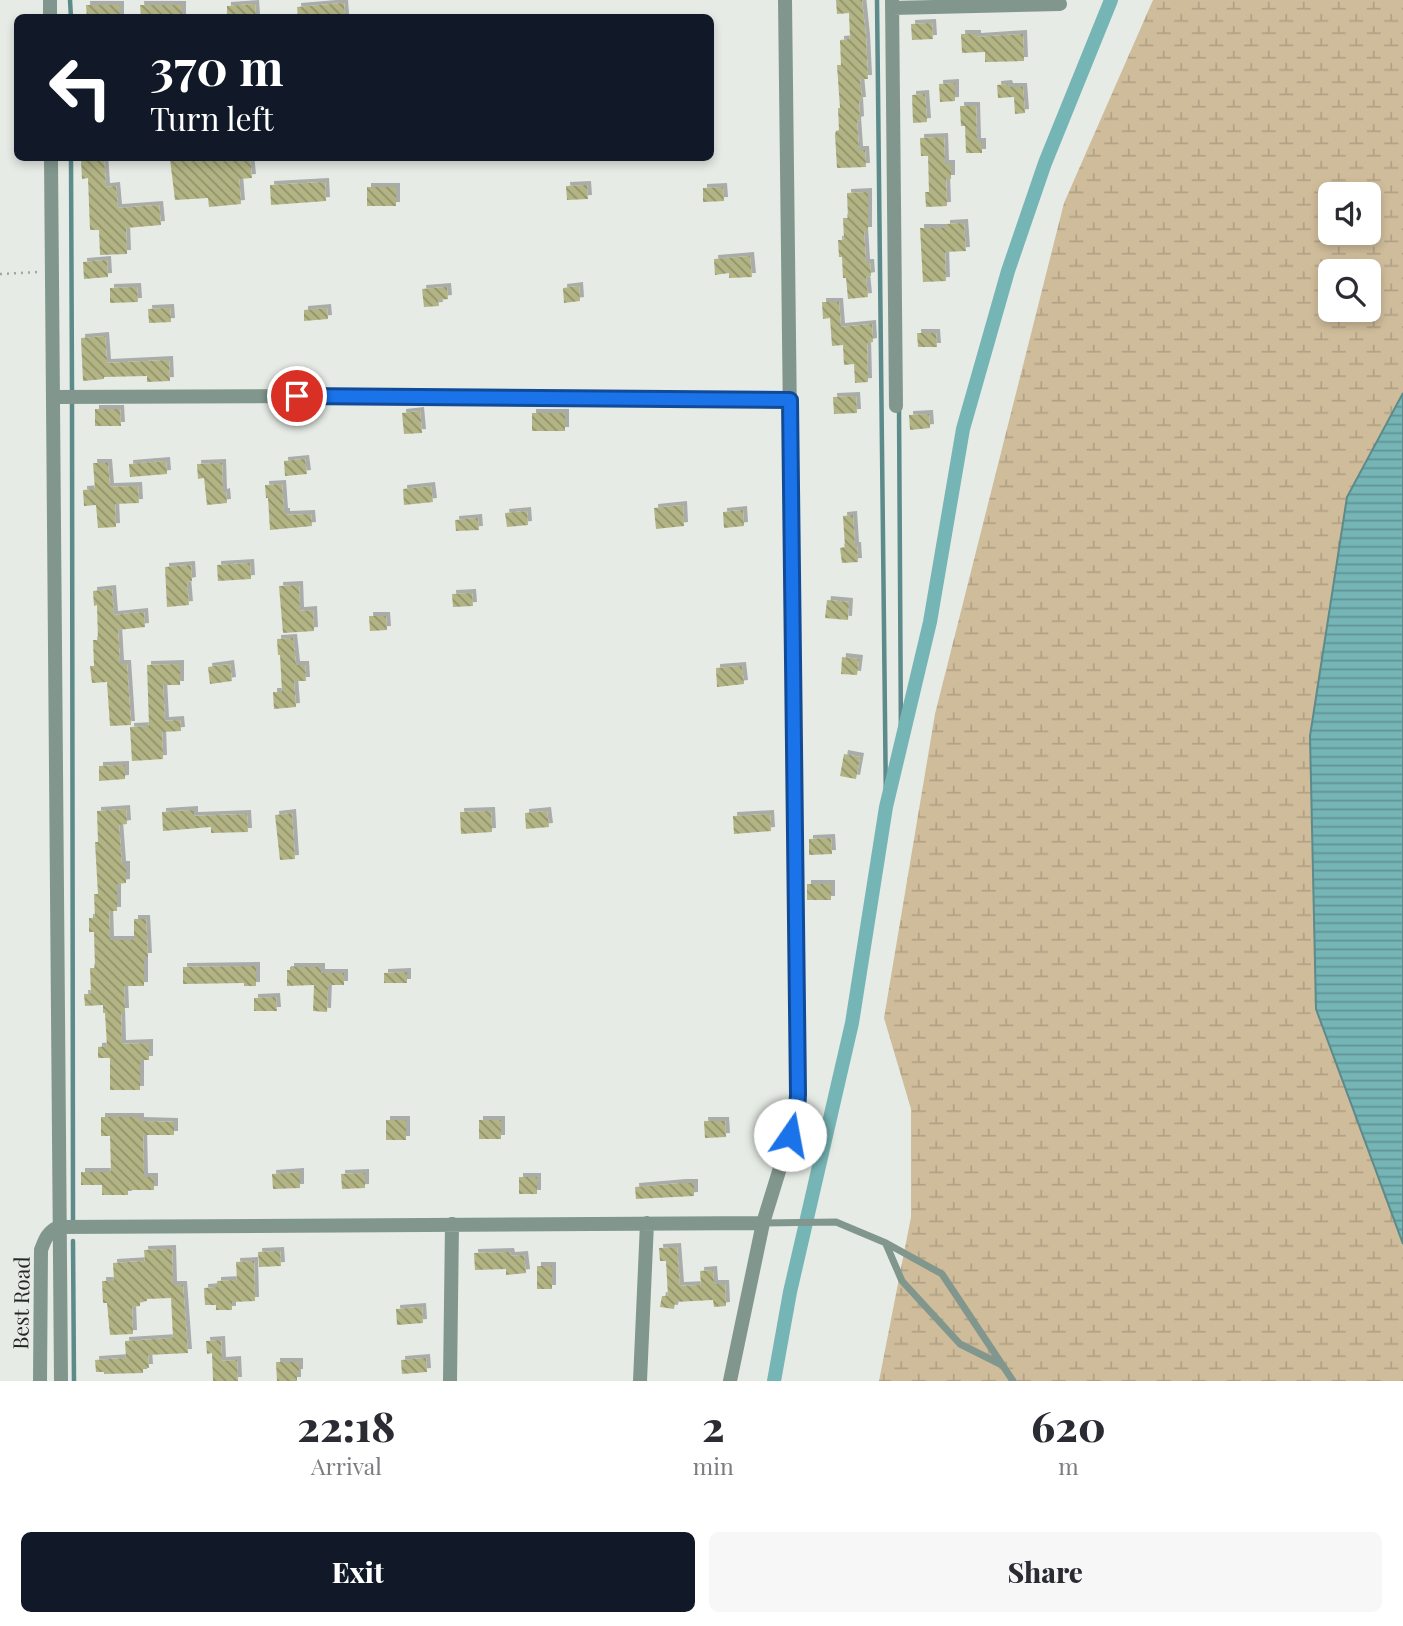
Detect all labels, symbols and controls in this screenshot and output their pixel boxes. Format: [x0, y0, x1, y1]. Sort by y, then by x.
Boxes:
text: 370 m [150, 33, 284, 98]
icon: left [35, 42, 126, 133]
text: Turn left [150, 96, 274, 139]
map controls [1318, 182, 1381, 322]
button: sound [1318, 182, 1381, 245]
button: search [1318, 259, 1381, 322]
pin [267, 366, 327, 426]
icon: arrive [278, 377, 316, 415]
position arrow [753, 1098, 827, 1172]
street label: Best Road [5, 1256, 35, 1350]
text: 22:18 [297, 1397, 395, 1453]
text: 2 [702, 1397, 725, 1453]
text: 620 [1031, 1397, 1106, 1453]
text: Arrival [311, 1450, 382, 1481]
text: min [693, 1450, 734, 1481]
text: m [1058, 1450, 1079, 1481]
button: Exit [21, 1532, 695, 1612]
button: Share [709, 1532, 1382, 1612]

